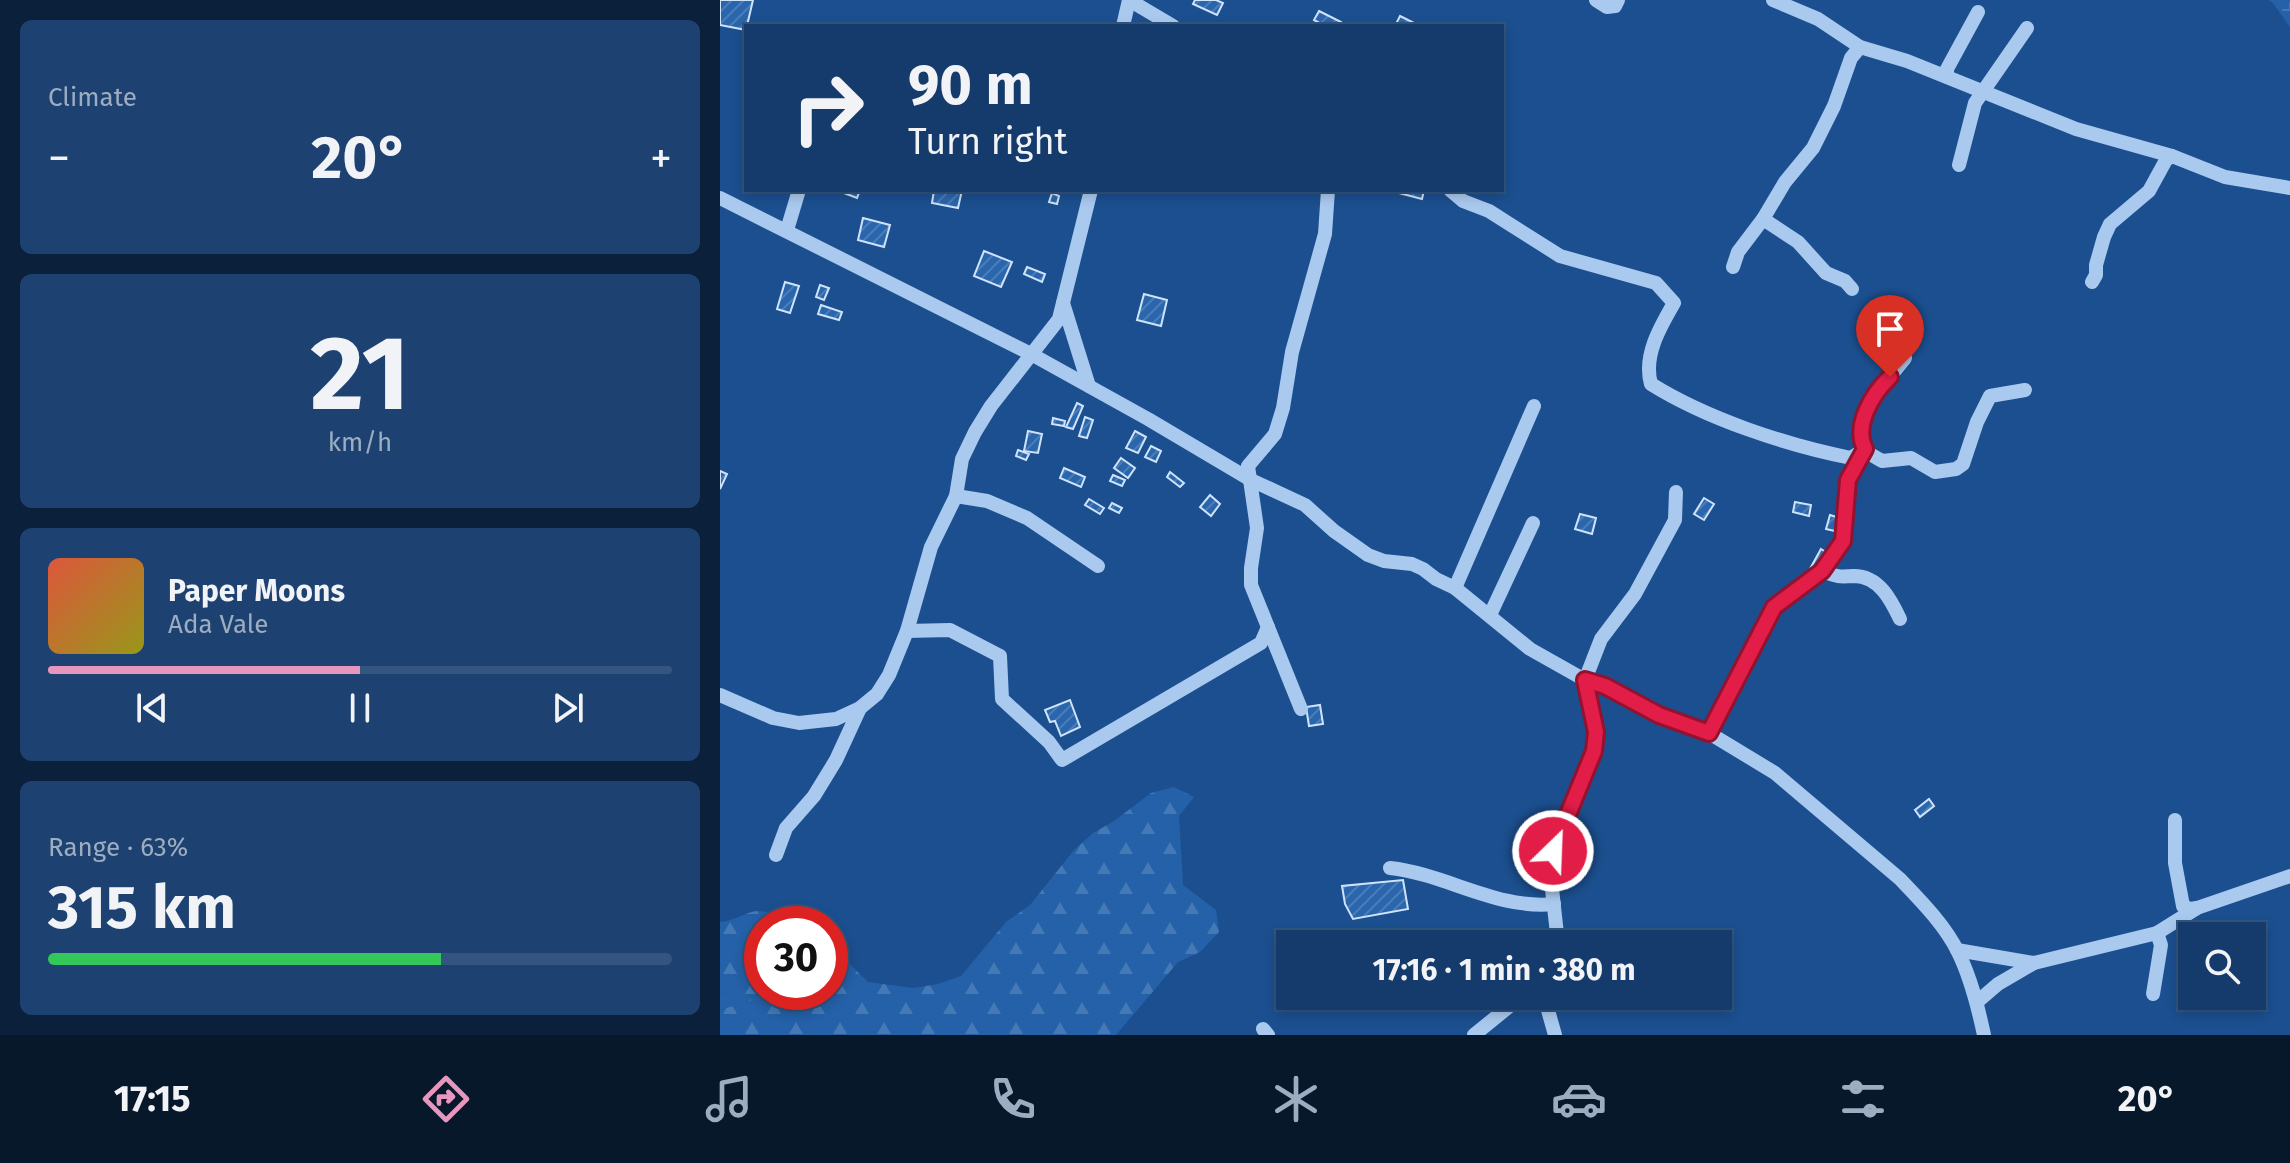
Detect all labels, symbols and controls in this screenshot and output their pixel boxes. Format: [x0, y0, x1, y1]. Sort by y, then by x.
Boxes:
text: 90 m [908, 52, 1033, 119]
icon: right [776, 56, 880, 160]
text: Climate [48, 82, 137, 113]
text: Turn right [908, 120, 1068, 164]
text: 20° [311, 122, 409, 194]
text: − [48, 132, 70, 185]
text: + [650, 132, 672, 185]
pin [1856, 295, 1924, 377]
icon: arrive [1868, 307, 1912, 351]
text: 21 [310, 312, 410, 437]
text: km/h [328, 427, 392, 458]
text: Paper Moons [168, 573, 345, 609]
text: Ada Vale [168, 609, 268, 640]
icon: previous [130, 686, 174, 730]
icon: pause [338, 686, 382, 730]
icon: next [546, 686, 590, 730]
position arrow [1511, 809, 1595, 893]
text: Range · 63% [48, 832, 188, 863]
text: 315 km [48, 872, 236, 944]
speed limit sign: 30 [744, 906, 848, 1010]
map controls [2178, 922, 2266, 1010]
button: search [2178, 922, 2266, 1010]
text: 17:16 · 1 min · 380 m [1372, 952, 1636, 988]
icon: directions [418, 1071, 474, 1127]
icon: music [701, 1071, 757, 1127]
icon: phone [985, 1071, 1041, 1127]
icon: climate [1268, 1071, 1324, 1127]
icon: car [1551, 1071, 1607, 1127]
icon: filters [1835, 1071, 1891, 1127]
text: 17:15 [114, 1077, 191, 1121]
text: 20° [2118, 1077, 2176, 1121]

